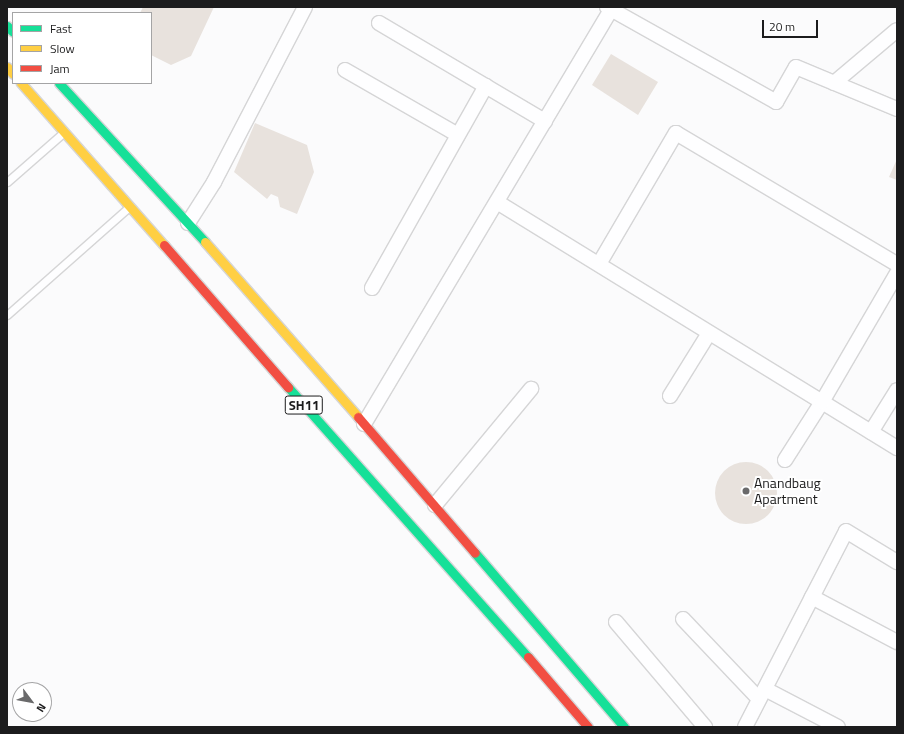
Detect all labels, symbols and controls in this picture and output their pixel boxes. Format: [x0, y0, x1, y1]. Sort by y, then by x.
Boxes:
legend [12, 12, 152, 84]
scale bar [764, 12, 820, 38]
text: 20 m [769, 17, 795, 36]
text: Fast [50, 19, 72, 38]
text: Slow [50, 39, 75, 58]
text: Jam [50, 59, 70, 78]
road number: SH11 [284, 394, 324, 416]
place label: Anandbaug Apartment [754, 475, 821, 508]
marker: Anandbaug Apartment [741, 486, 751, 496]
north arrow [12, 682, 52, 722]
text: N [33, 700, 50, 715]

